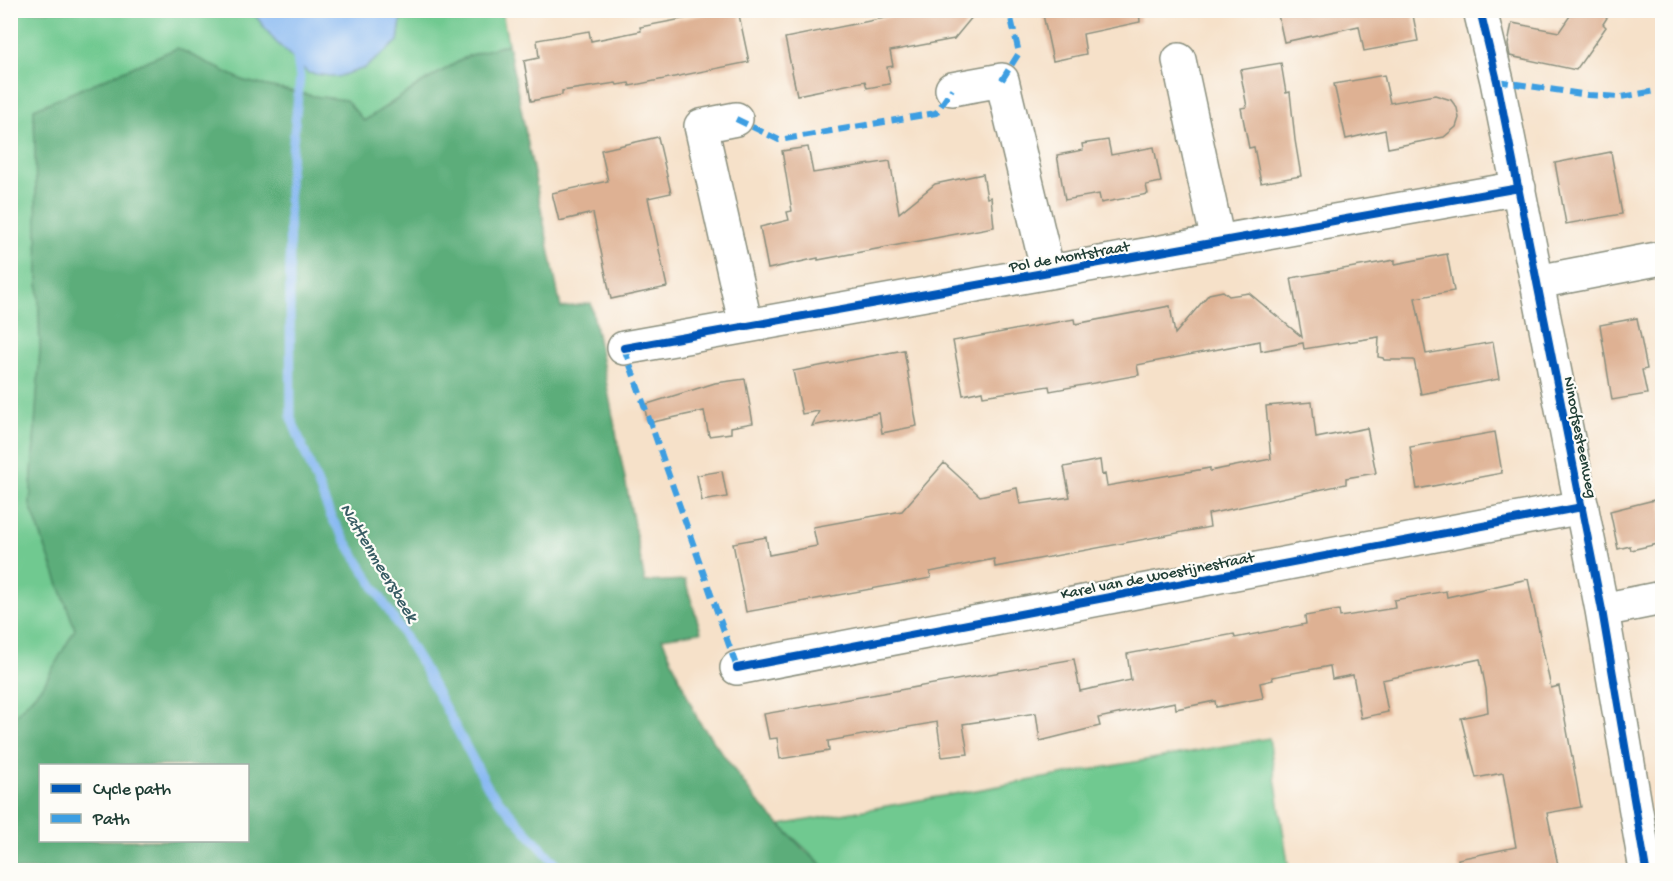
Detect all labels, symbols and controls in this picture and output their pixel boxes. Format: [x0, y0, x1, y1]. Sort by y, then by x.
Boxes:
street label: Pol de Montstraat [1007, 238, 1133, 279]
street label: Ninoofsesteenweg [1557, 375, 1600, 500]
water label: Nattenmeersbeek [334, 500, 423, 628]
street label: Karel van de Woestijnestraat [1059, 549, 1257, 606]
legend [39, 764, 249, 842]
text: Cycle path [93, 780, 171, 801]
text: Path [92, 810, 130, 831]

